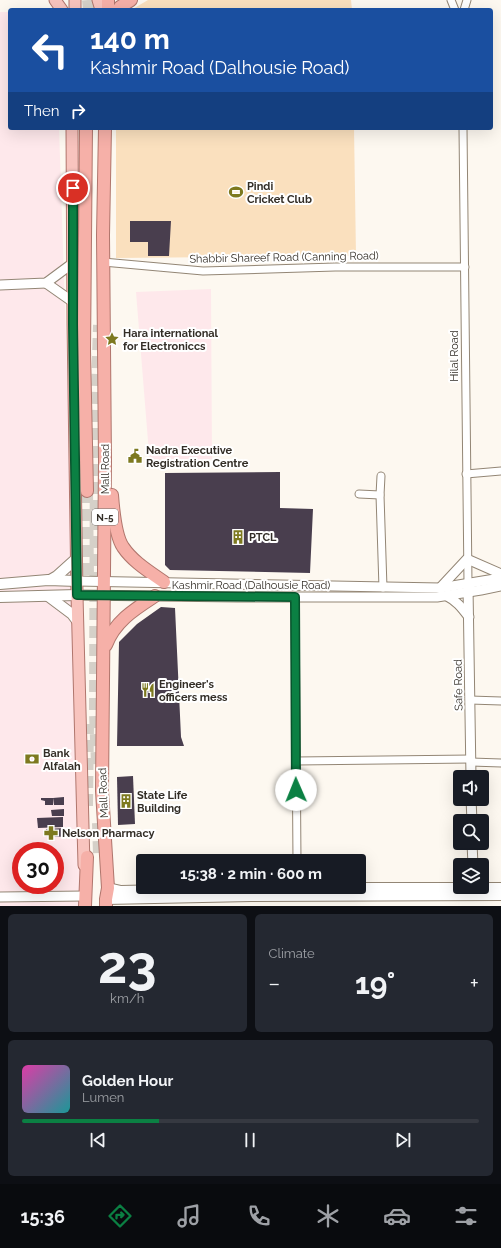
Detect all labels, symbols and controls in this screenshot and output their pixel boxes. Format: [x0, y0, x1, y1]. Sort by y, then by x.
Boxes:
text: 140 m [90, 23, 170, 56]
icon: left [24, 24, 76, 76]
text: Kashmir Road (Dalhousie Road) [90, 57, 349, 78]
icon: right [67, 100, 89, 122]
text: Then [24, 102, 59, 120]
pin [56, 171, 90, 205]
icon: arrive [62, 177, 84, 199]
place label: Pindi Cricket Club [247, 180, 312, 206]
sports icon: Pindi Cricket Club [228, 184, 244, 200]
street label: Shabbir Shareef Road (Canning Road) [189, 249, 379, 266]
place label: Hara international for Electroniccs [123, 327, 219, 353]
street label: Hilal Road [448, 330, 461, 382]
place icon: Hara international for Electroniccs [104, 331, 120, 347]
street label: Mall Road [99, 444, 112, 494]
place label: Nadra Executive Registration Centre [146, 444, 249, 470]
public building icon: Nadra Executive Registration Centre [127, 448, 143, 464]
road number: N-5 [92, 509, 118, 525]
building icon: PTCL [230, 529, 246, 545]
place label: PTCL [249, 531, 277, 544]
street label: Kashmir Road (Dalhousie Road) [172, 579, 330, 592]
street label: Safe Road [452, 659, 465, 711]
place label: Engineer's officers mess [159, 678, 228, 704]
restaurant icon: Engineer's officers mess [140, 682, 156, 698]
place label: Bank Alfalah [43, 747, 81, 773]
bank icon: Bank Alfalah [24, 751, 40, 767]
street label: Mall Road [96, 767, 111, 818]
position arrow [275, 769, 317, 811]
map controls [453, 770, 489, 894]
button: sound [453, 770, 489, 806]
place label: State Life Building [137, 789, 188, 815]
building icon: State Life Building [118, 793, 134, 809]
button: search [453, 814, 489, 850]
pharmacy icon: Nelson Pharmacy [43, 825, 59, 841]
place label: Nelson Pharmacy [62, 827, 155, 840]
speed limit sign: 30 [12, 842, 64, 894]
button: layers [453, 858, 489, 894]
text: 15:38 · 2 min · 600 m [180, 865, 322, 883]
text: 23 [98, 934, 156, 995]
text: Climate [269, 946, 315, 961]
text: 19° [355, 966, 395, 1001]
text: − [269, 970, 280, 996]
text: + [470, 970, 479, 996]
text: km/h [110, 991, 144, 1006]
text: Golden Hour [82, 1072, 173, 1090]
text: Lumen [82, 1090, 124, 1105]
icon: previous [87, 1129, 109, 1151]
icon: pause [239, 1129, 261, 1151]
icon: next [392, 1129, 414, 1151]
icon: directions [106, 1202, 134, 1230]
icon: music [175, 1202, 203, 1230]
icon: phone [245, 1202, 273, 1230]
icon: climate [314, 1202, 342, 1230]
icon: car [383, 1202, 411, 1230]
icon: filters [452, 1202, 480, 1230]
text: 15:36 [21, 1206, 65, 1227]

